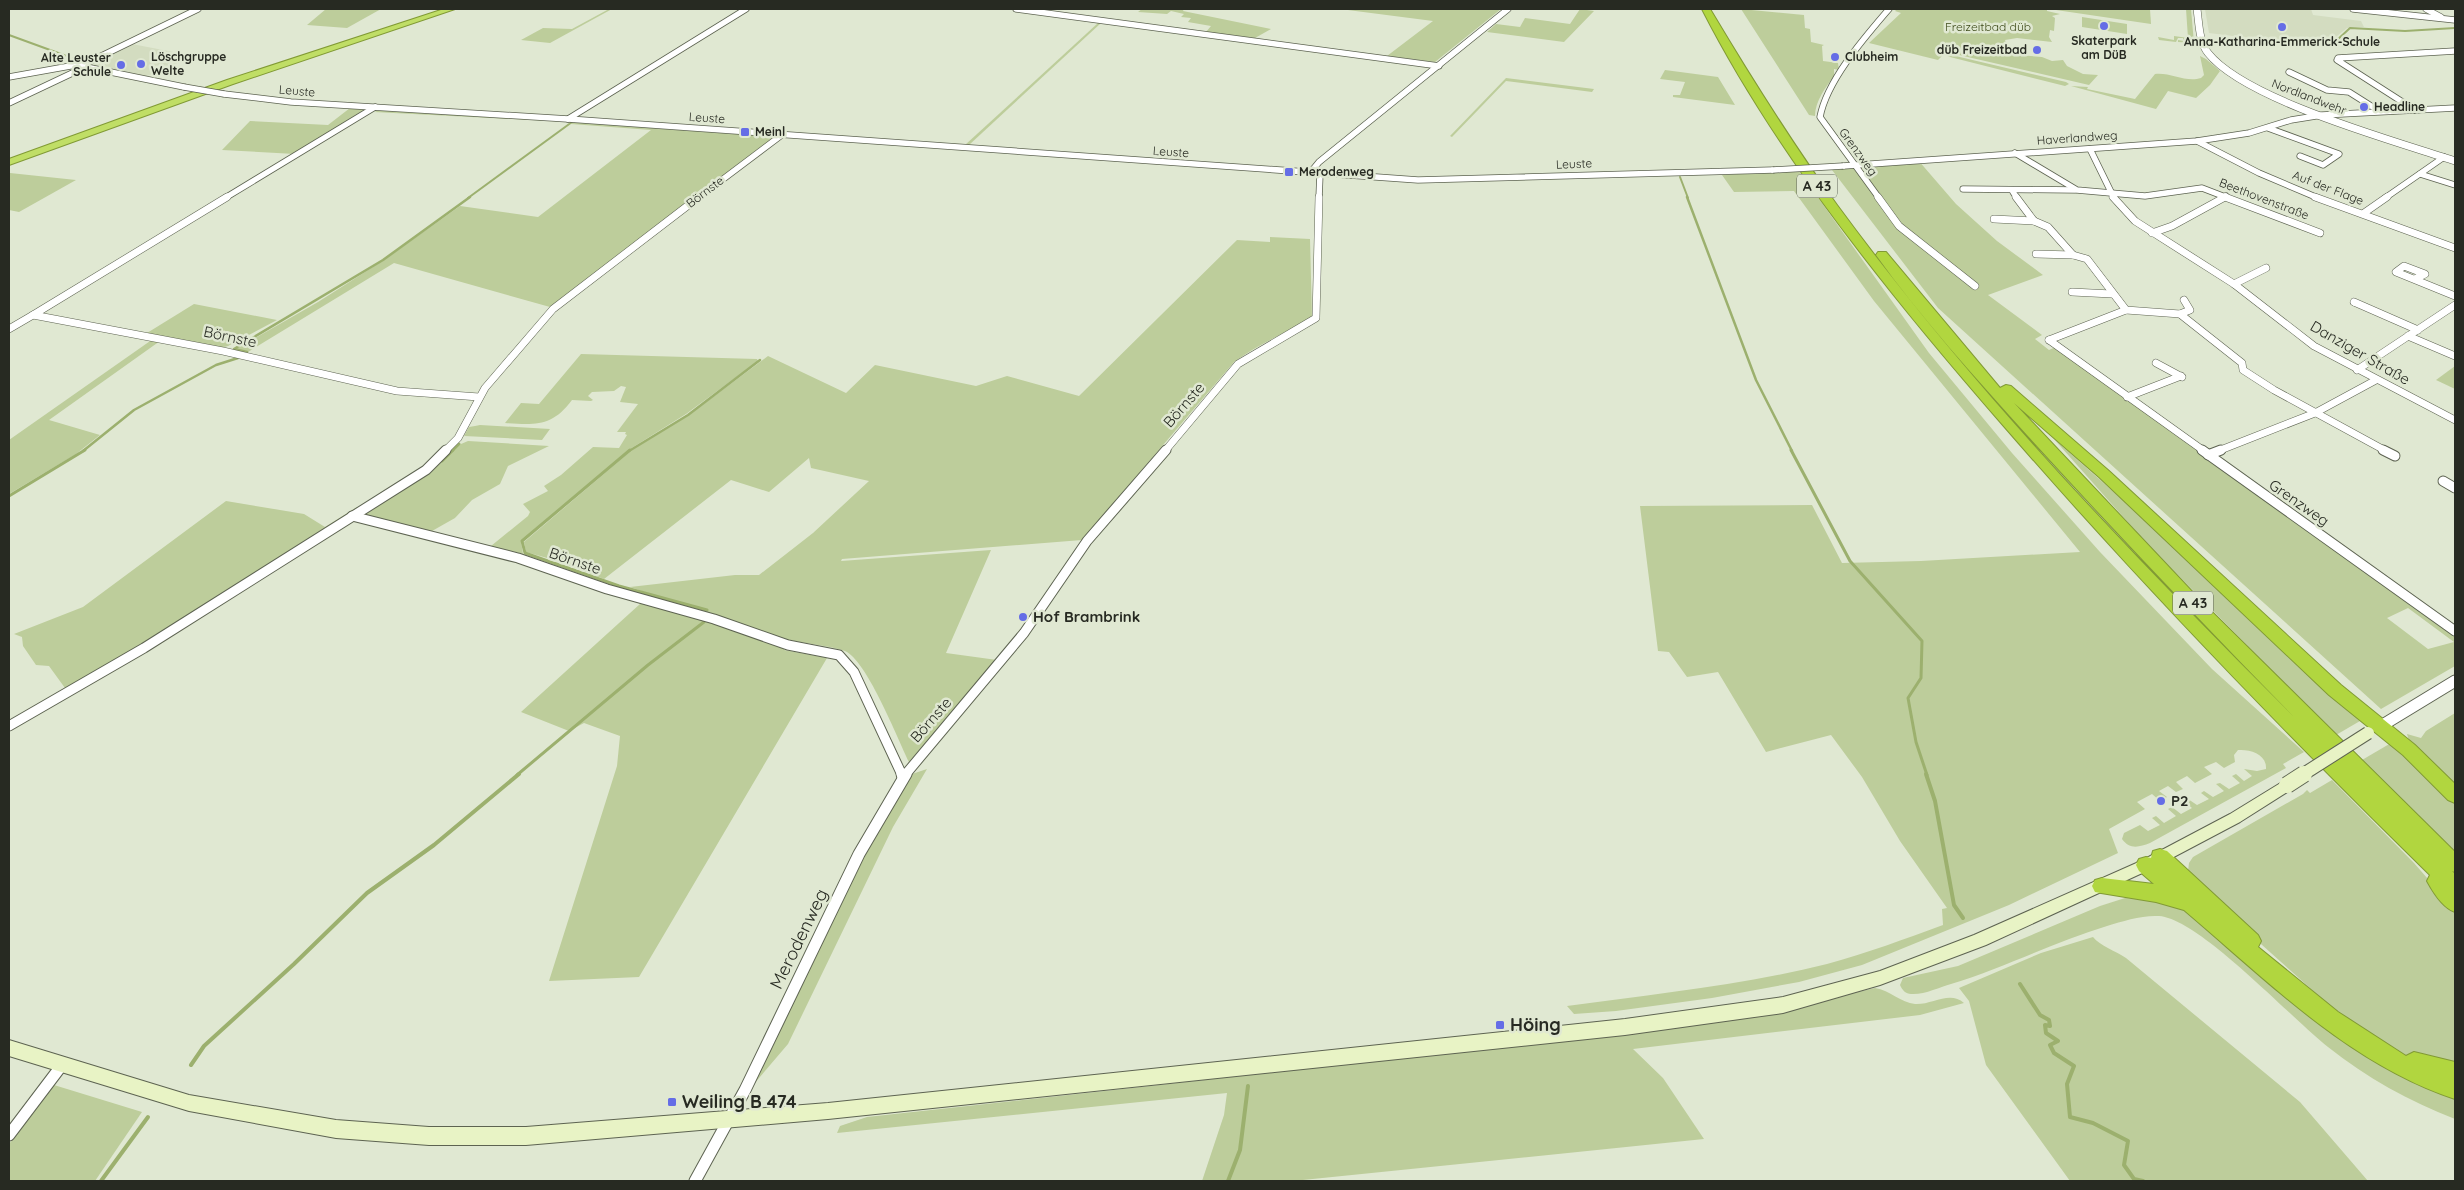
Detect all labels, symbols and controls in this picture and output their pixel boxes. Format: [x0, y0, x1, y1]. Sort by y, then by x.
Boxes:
park label: Freizeitbad düb [1945, 19, 2031, 34]
marker: Skaterpark am DüB [2098, 20, 2110, 32]
marker: Anna-Katharina-Emmerick-Schule [2276, 21, 2288, 33]
place label: Skaterpark am DüB [2071, 33, 2137, 62]
place label: Anna-Katharina-Emmerick-Schule [2184, 34, 2380, 49]
place label: düb Freizeitbad [1937, 42, 2027, 57]
marker: düb Freizeitbad [2031, 44, 2043, 56]
place label: Löschgruppe Welte [151, 49, 226, 78]
place label: Clubheim [1845, 49, 1898, 64]
place label: Alte Leuster Schule [41, 50, 111, 79]
marker: Clubheim [1829, 51, 1841, 63]
marker: Löschgruppe Welte [135, 58, 147, 70]
marker: Alte Leuster Schule [115, 59, 127, 71]
street label: Nordlandwehr [2270, 75, 2349, 118]
street label: Leuste [278, 81, 316, 100]
place label: Headline [2374, 99, 2425, 114]
marker: Headline [2358, 101, 2370, 113]
street label: Leuste [688, 109, 726, 126]
place label: Meinl [755, 124, 785, 139]
street label: Grenzweg [1836, 125, 1881, 179]
marker: Meinl [739, 126, 751, 138]
street label: Haverlandweg [2036, 127, 2118, 148]
street label: Leuste [1152, 143, 1190, 160]
street label: Leuste [1556, 155, 1593, 172]
place label: Merodenweg [1299, 164, 1374, 179]
marker: Merodenweg [1283, 166, 1295, 178]
street label: Auf der Flage [2291, 167, 2366, 208]
street label: Börnste [683, 173, 727, 211]
road number: A 43 [1797, 175, 1837, 198]
street label: Beethovenstraße [2217, 175, 2311, 223]
street label: Danziger Straße [2307, 316, 2414, 389]
street label: Börnste [202, 322, 258, 351]
street label: Börnste [1159, 378, 1208, 431]
street label: Grenzweg [2265, 475, 2333, 530]
street label: Börnste [547, 543, 604, 578]
road number: A 43 [2173, 592, 2213, 614]
place label: Hof Brambrink [1033, 607, 1140, 626]
marker: Hof Brambrink [1017, 611, 1029, 623]
street label: Börnste [906, 693, 955, 746]
place label: P2 [2171, 791, 2189, 810]
marker: P2 [2155, 795, 2167, 807]
street label: Merodenweg [764, 885, 833, 993]
place label: Höing [1510, 1013, 1561, 1036]
marker: Höing [1494, 1019, 1506, 1031]
place label: Weiling B 474 [682, 1090, 797, 1113]
marker: Weiling B 474 [666, 1096, 678, 1108]

